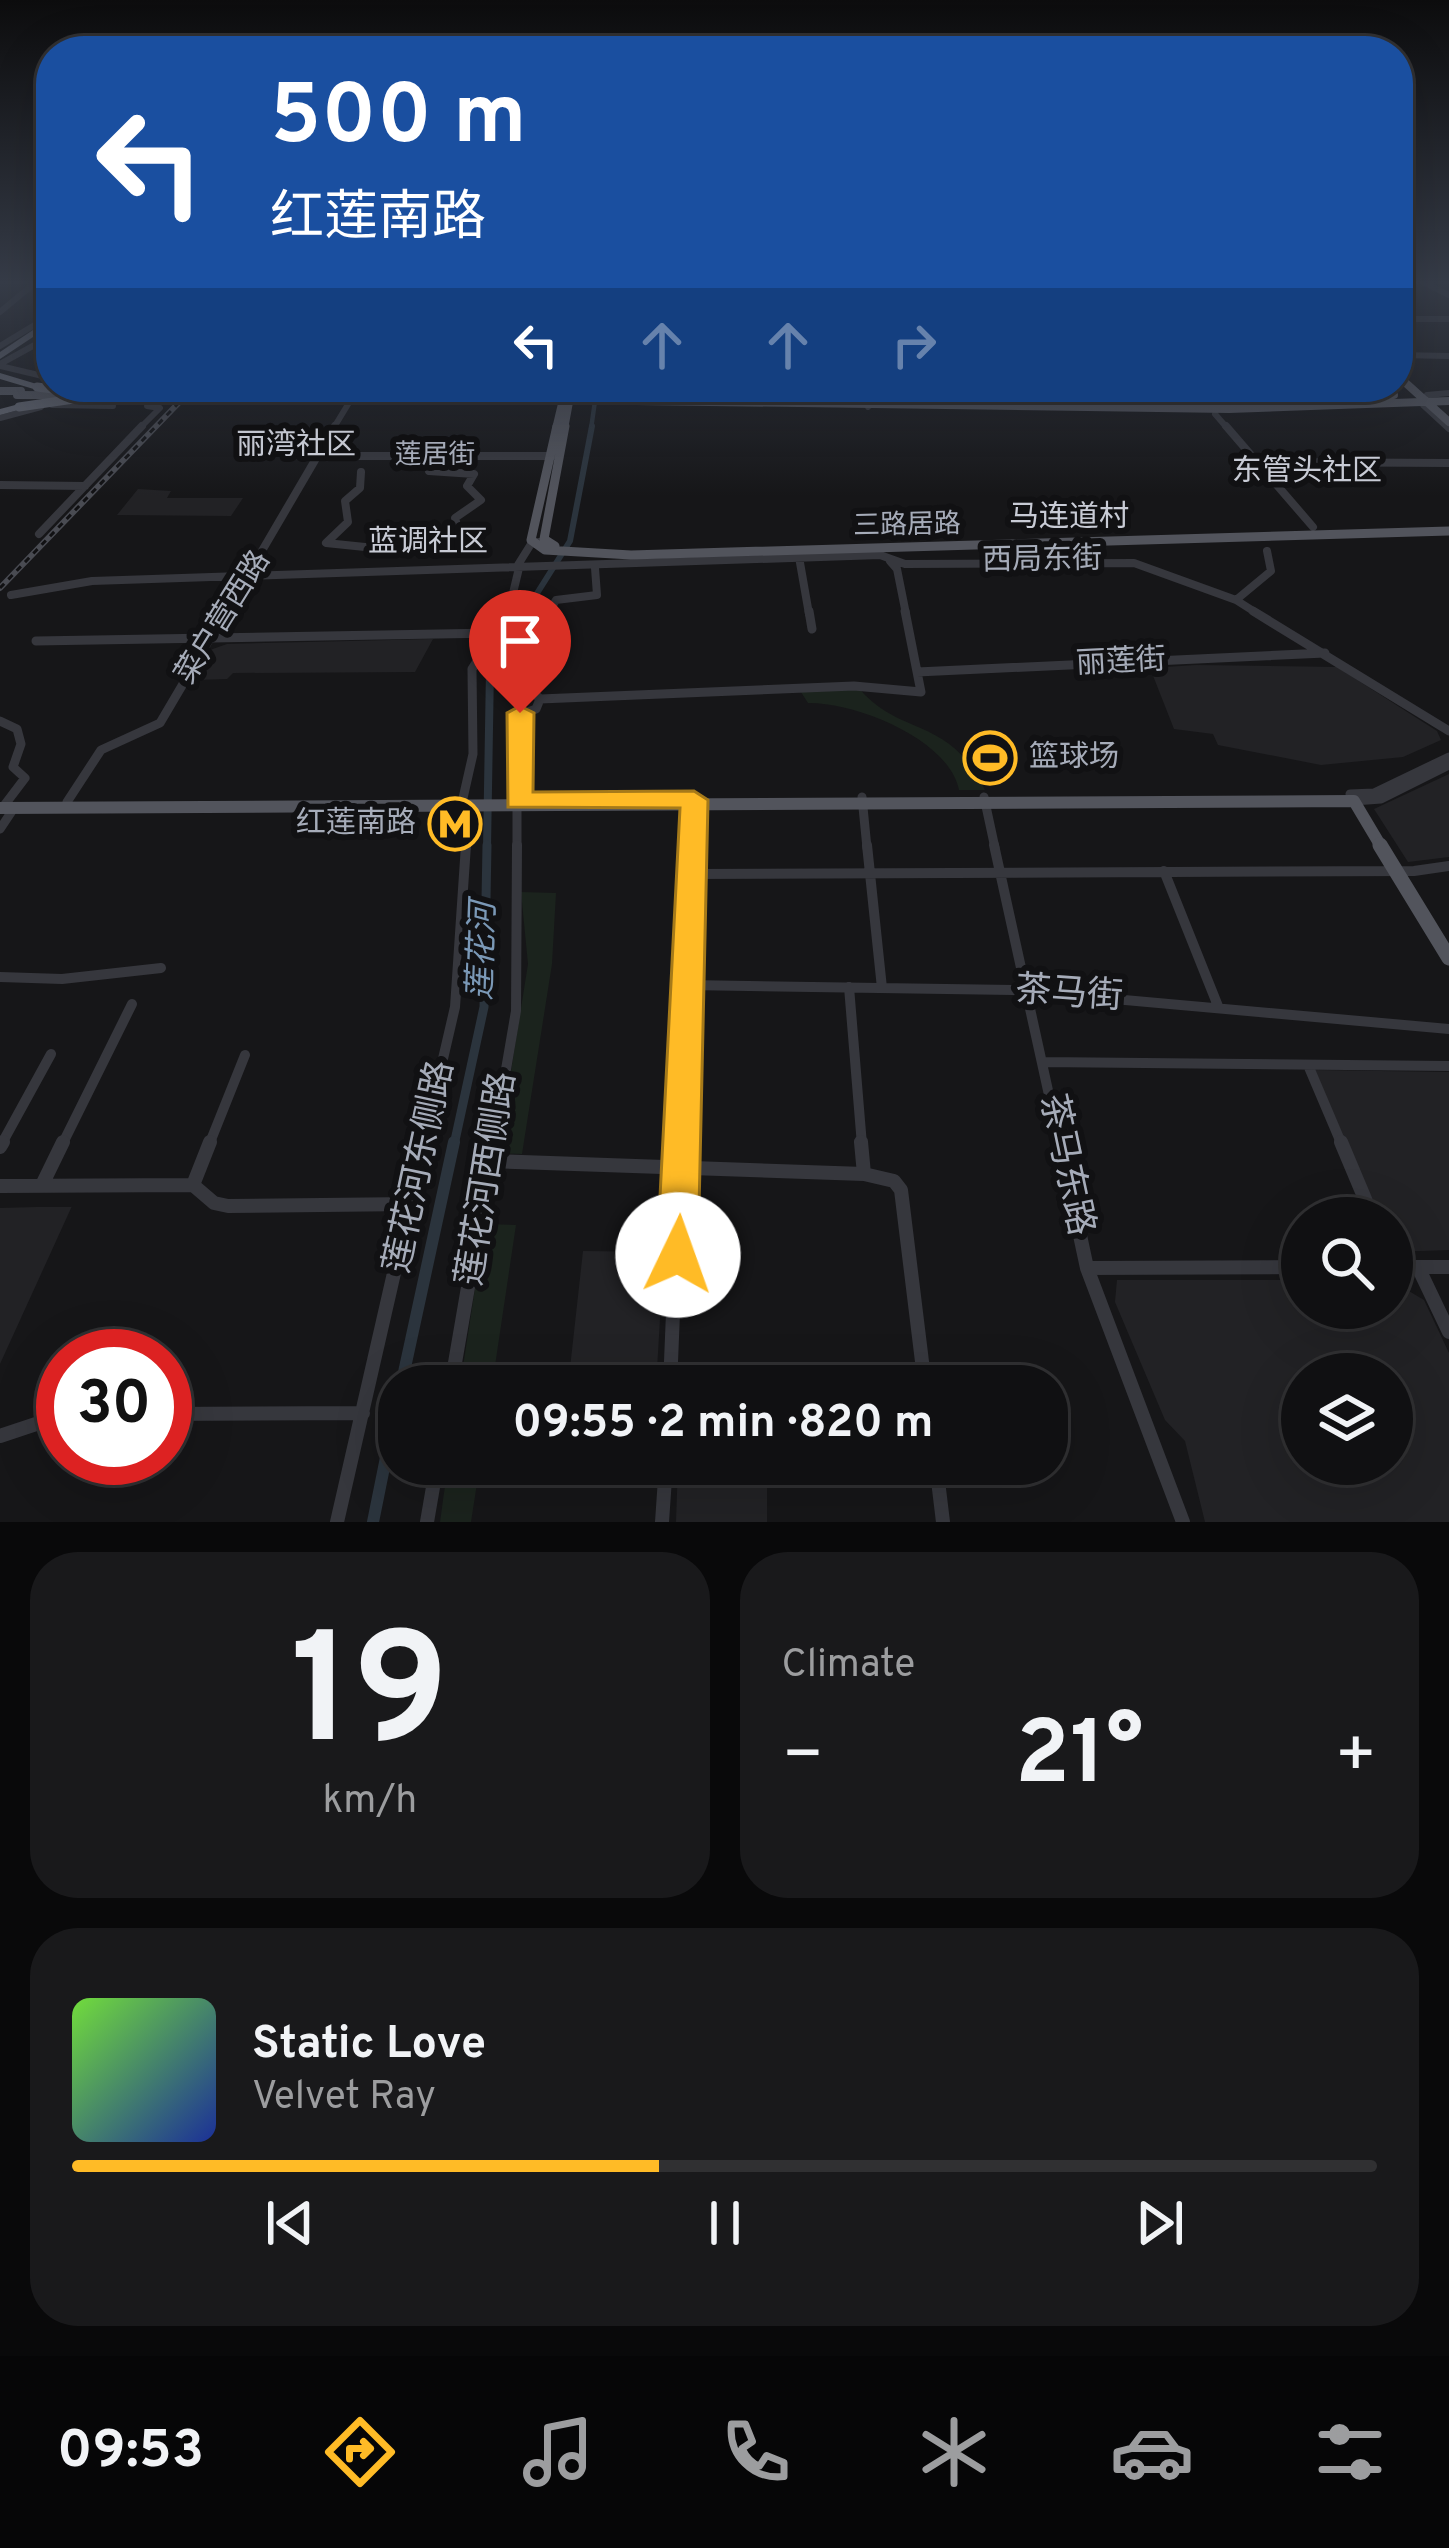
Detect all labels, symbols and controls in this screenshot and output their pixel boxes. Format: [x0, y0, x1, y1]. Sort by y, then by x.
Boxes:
text: 500 m [270, 67, 527, 173]
icon: left [72, 84, 228, 240]
text: 红莲南路 [270, 186, 486, 255]
icon: left [503, 312, 569, 378]
icon: ahead [629, 312, 695, 378]
icon: ahead [755, 312, 821, 378]
icon: right [881, 312, 947, 378]
district label: 丽湾社区 [236, 428, 356, 465]
street label: 莲居街 [395, 439, 476, 473]
district label: 东管头社区 [1232, 454, 1382, 491]
district label: 马连道村 [1009, 500, 1129, 537]
street label: 三路居路 [853, 508, 961, 544]
district label: 蓝调社区 [368, 525, 488, 562]
street label: 西局东街 [982, 541, 1102, 581]
street label: 菜户营西路 [169, 545, 279, 691]
pin [469, 590, 571, 713]
icon: arrive [487, 608, 553, 674]
street label: 丽莲街 [1075, 642, 1167, 684]
sports icon: 篮球场 [962, 730, 1018, 786]
place label: 篮球场 [1029, 740, 1119, 777]
metro station icon: 红莲南路 [427, 796, 483, 852]
place label: 红莲南路 [296, 806, 416, 843]
water label: 莲花河 [461, 895, 507, 1001]
street label: 茶马街 [1014, 968, 1124, 1022]
street label: 莲花河东侧路 [376, 1057, 466, 1277]
street label: 莲花河西侧路 [448, 1069, 528, 1289]
street label: 茶马东路 [1028, 1090, 1102, 1240]
position arrow [615, 1192, 741, 1318]
map controls [1281, 1197, 1413, 1485]
button: search [1281, 1197, 1413, 1329]
speed limit sign: 30 [36, 1329, 192, 1485]
button: layers [1281, 1353, 1413, 1485]
text: 09:55 · 2 min · 820 m [513, 1396, 933, 1453]
text: 19 [291, 1601, 449, 1799]
text: Climate [782, 1642, 915, 1691]
text: 21° [1015, 1702, 1143, 1815]
text: − [782, 1717, 824, 1800]
text: + [1334, 1717, 1377, 1800]
text: km/h [322, 1778, 417, 1827]
text: Static Love [252, 2017, 486, 2074]
text: Velvet Ray [252, 2074, 436, 2123]
icon: previous [257, 2190, 323, 2256]
icon: pause [692, 2190, 758, 2256]
icon: next [1127, 2190, 1193, 2256]
icon: directions [318, 2410, 402, 2494]
icon: music [516, 2410, 600, 2494]
icon: phone [714, 2410, 798, 2494]
icon: climate [912, 2410, 996, 2494]
icon: car [1110, 2410, 1194, 2494]
icon: filters [1308, 2410, 1392, 2494]
text: 09:53 [57, 2418, 204, 2487]

